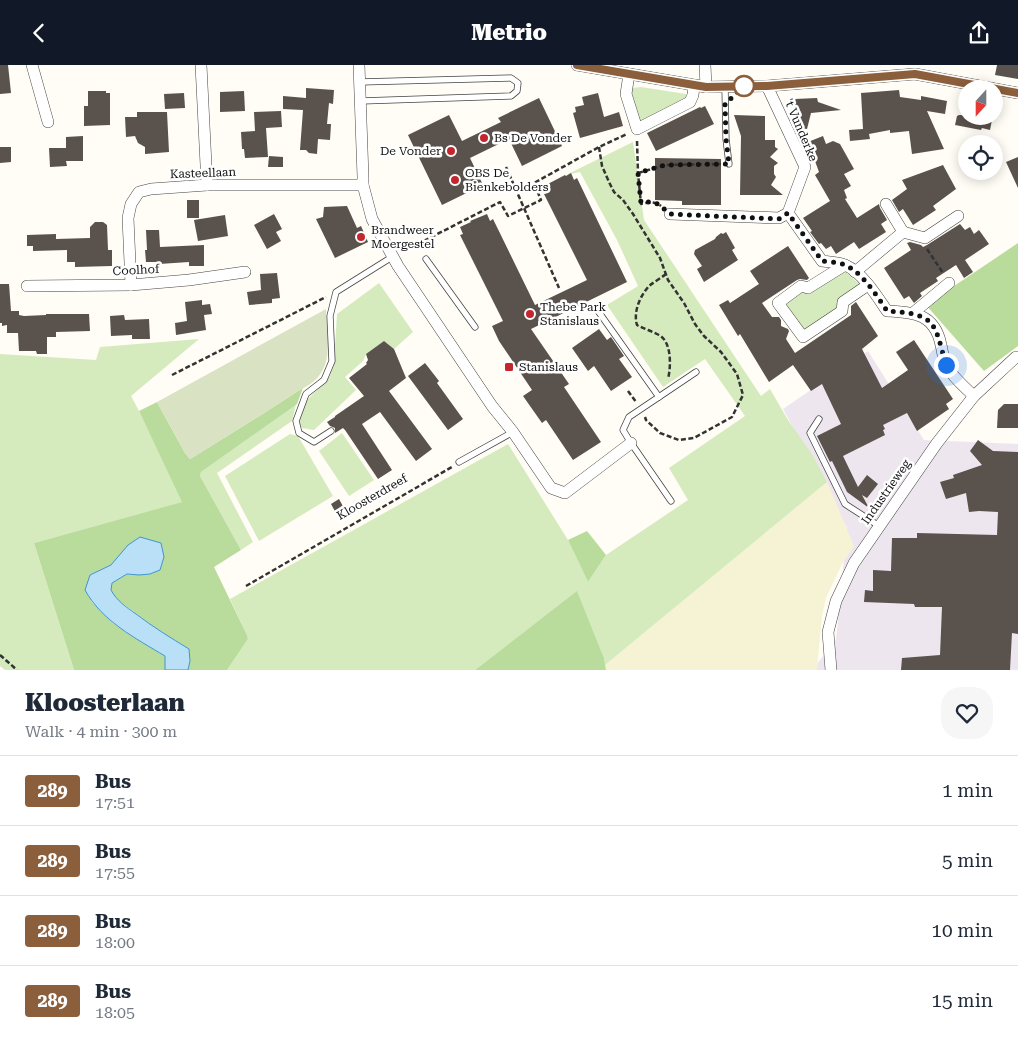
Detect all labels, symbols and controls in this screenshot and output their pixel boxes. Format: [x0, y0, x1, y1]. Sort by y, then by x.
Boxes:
icon: back [25, 19, 53, 47]
icon: share [965, 19, 993, 47]
text: Metrio [471, 20, 547, 45]
unlabelled marker [733, 75, 755, 97]
north arrow [958, 80, 1002, 125]
map controls [958, 80, 1003, 180]
street label: 't Vunderke [781, 96, 821, 164]
place label: Bs De Vonder [494, 131, 572, 145]
marker: Bs De Vonder [478, 132, 490, 144]
button: locate [958, 135, 1003, 180]
place label: De Vonder [380, 144, 441, 158]
marker: De Vonder [445, 145, 457, 157]
street label: Kasteellaan [170, 165, 237, 181]
place label: OBS De Bienkebolders [465, 166, 549, 194]
marker: OBS De Bienkebolders [449, 174, 461, 186]
place label: Brandweer Moergestel [371, 223, 435, 251]
marker: Brandweer Moergestel [355, 231, 367, 243]
street label: Coolhof [112, 262, 160, 278]
place label: Thebe Park Stanislaus [540, 300, 606, 328]
marker: Thebe Park Stanislaus [524, 308, 536, 320]
your location [934, 353, 959, 378]
place label: Stanislaus [519, 360, 578, 374]
marker: Stanislaus [503, 361, 515, 373]
street label: Industrieweg [859, 457, 914, 527]
street label: Kloosterdreef [334, 471, 410, 523]
button: heart [941, 687, 993, 739]
text: Kloosterlaan [25, 689, 185, 717]
text: Walk · 4 min · 300 m [25, 722, 177, 741]
text: Bus [95, 770, 131, 793]
text: 1 min [942, 779, 993, 802]
text: 289 [37, 780, 68, 801]
text: 17:51 [95, 793, 135, 812]
text: Bus [95, 840, 131, 863]
text: 5 min [942, 849, 993, 872]
text: 289 [37, 850, 68, 871]
text: 17:55 [95, 863, 135, 882]
text: Bus [95, 910, 131, 933]
text: 10 min [931, 919, 993, 942]
text: 289 [37, 920, 68, 941]
text: 18:00 [95, 933, 135, 952]
text: Bus [95, 980, 131, 1003]
text: 15 min [931, 989, 993, 1012]
text: 289 [37, 990, 68, 1011]
text: 18:05 [95, 1003, 135, 1022]

